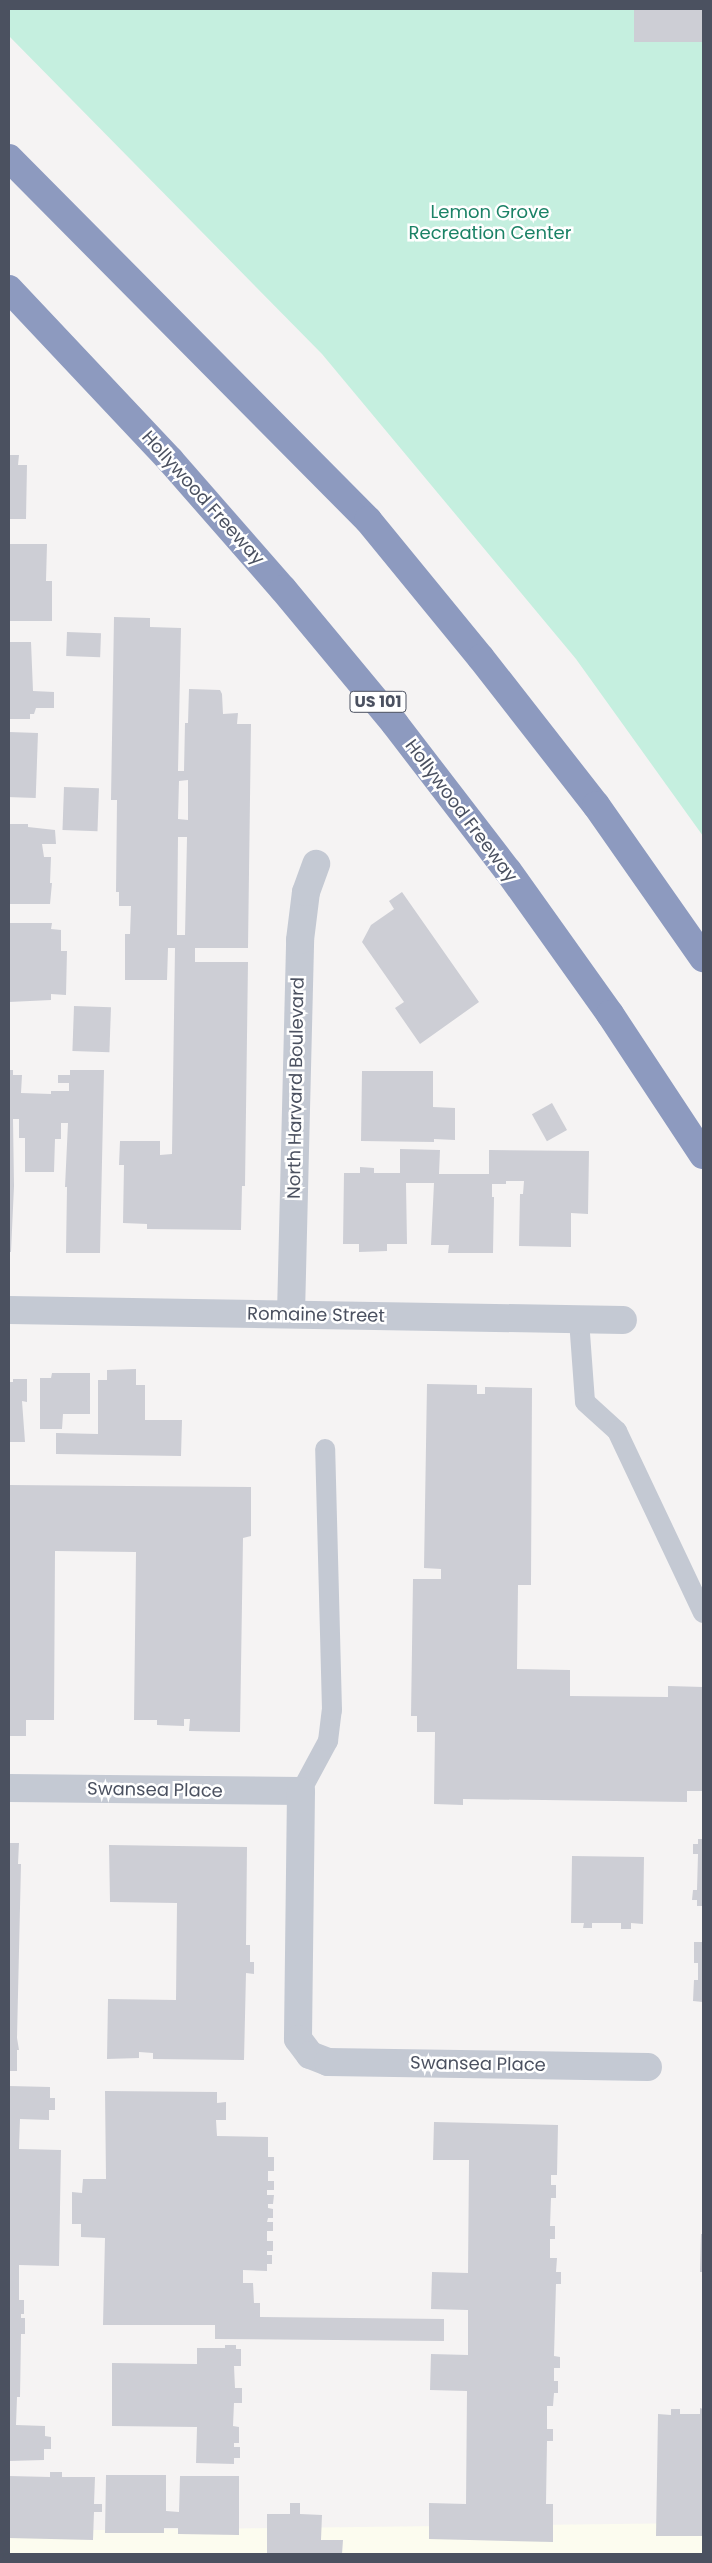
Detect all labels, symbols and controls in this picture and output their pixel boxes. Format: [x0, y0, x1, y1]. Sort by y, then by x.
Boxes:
park label: Lemon Grove Recreation Center [409, 202, 571, 244]
street label: Hollywood Freeway [137, 427, 269, 569]
road number: US 101 [349, 689, 407, 716]
street label: Hollywood Freeway [400, 735, 522, 887]
street label: North Harvard Boulevard [283, 977, 309, 1199]
street label: Romaine Street [247, 1303, 385, 1327]
street label: Swansea Place [87, 1778, 223, 1802]
street label: Swansea Place [410, 2052, 546, 2076]

